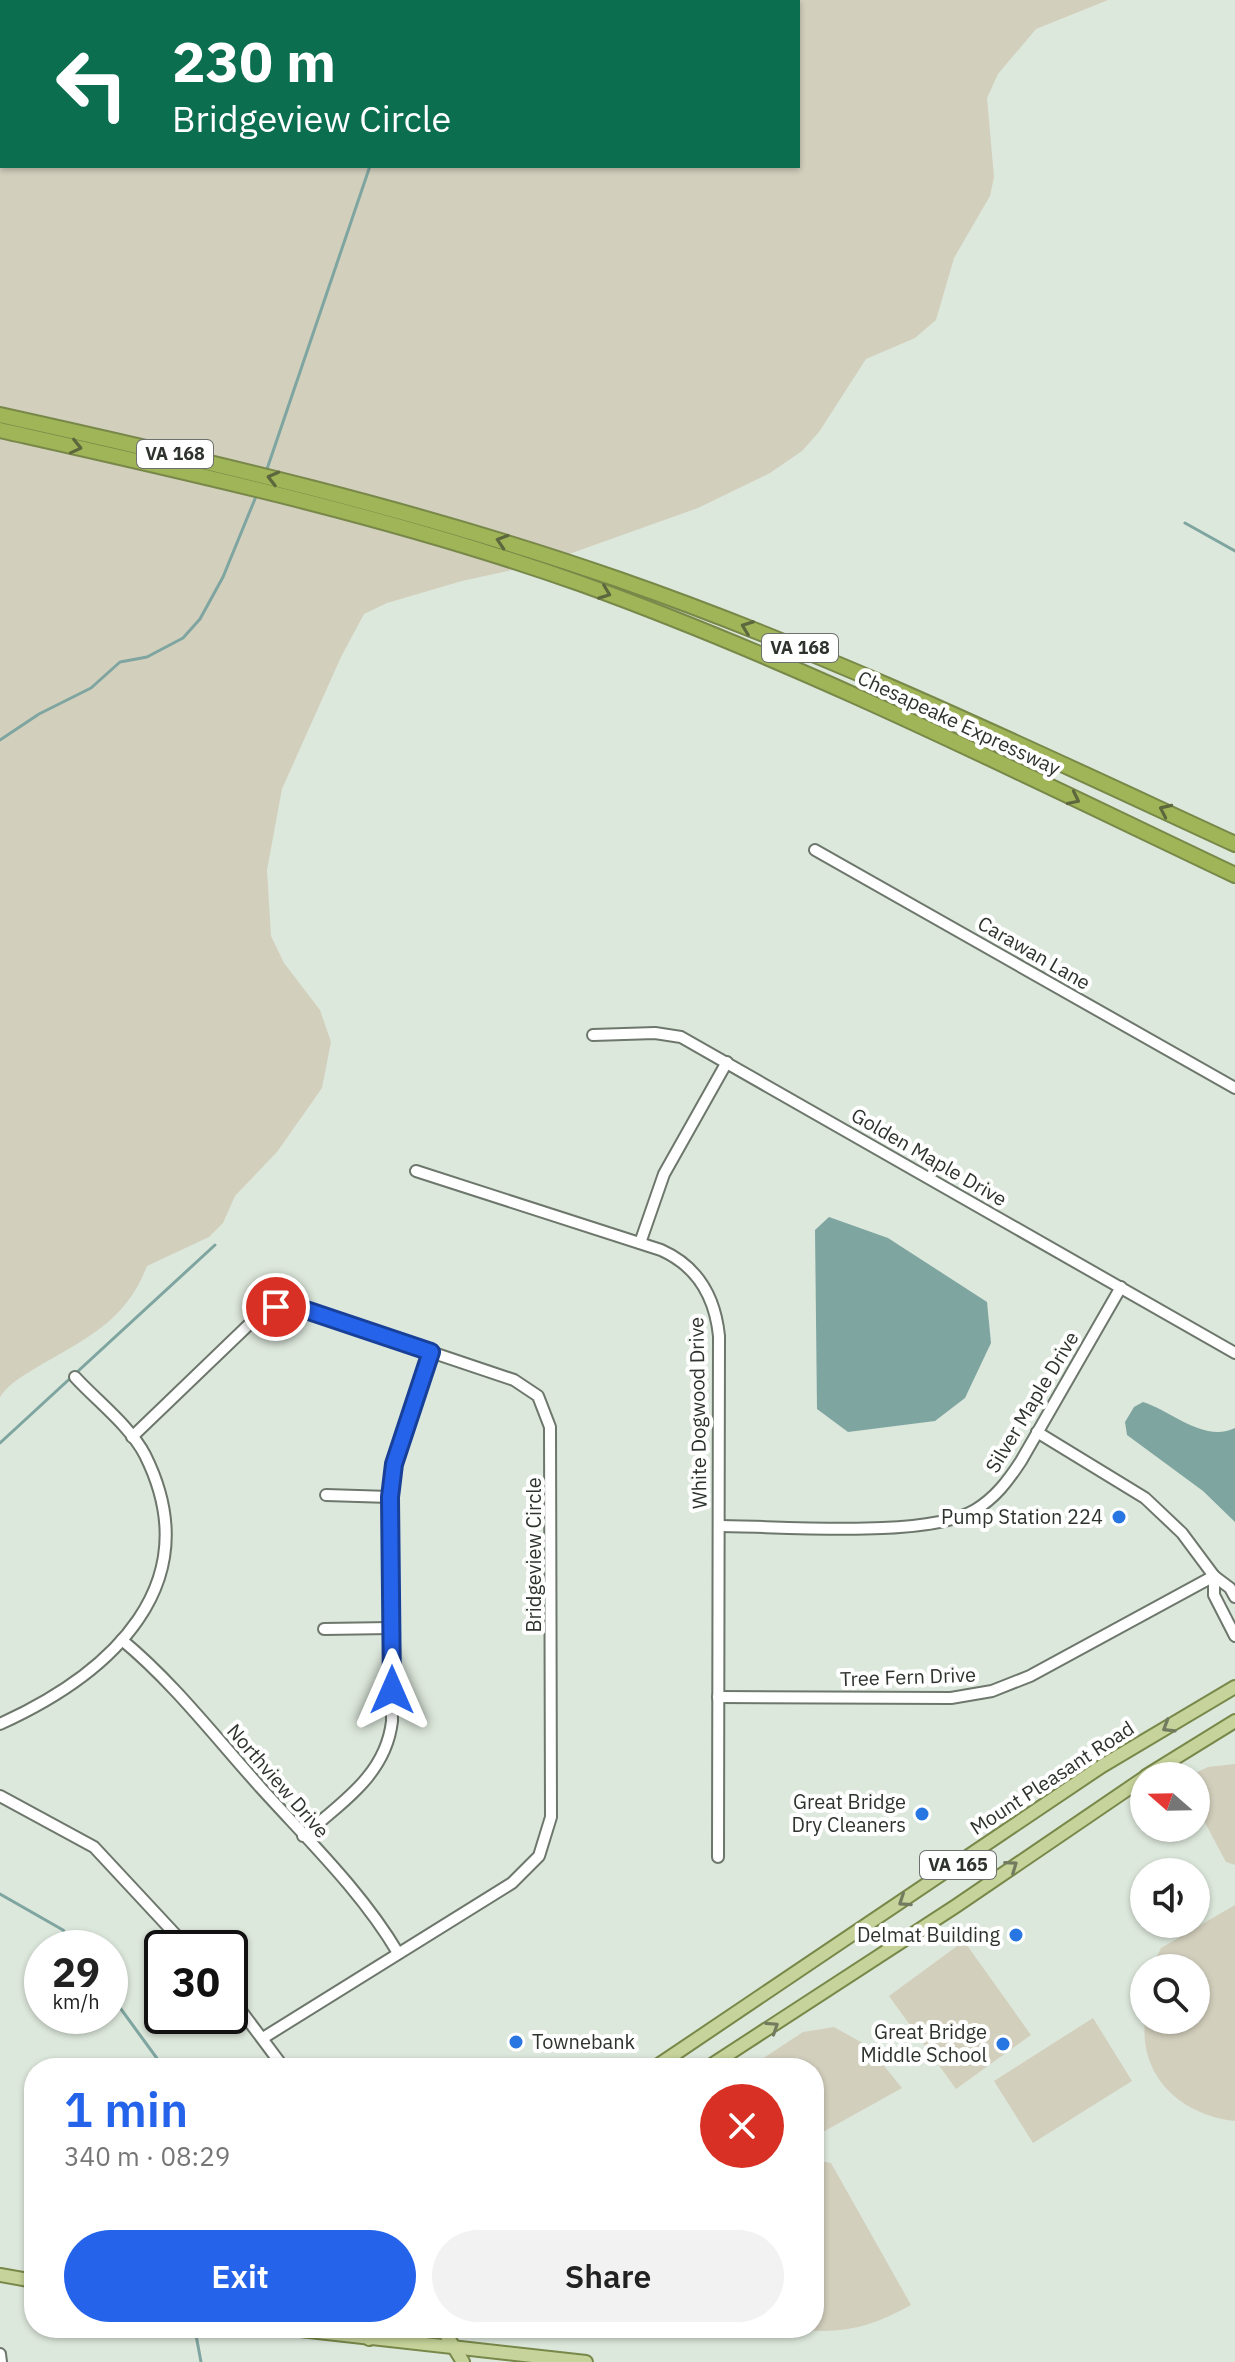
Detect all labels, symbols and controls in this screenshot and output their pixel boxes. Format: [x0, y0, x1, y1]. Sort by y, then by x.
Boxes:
text: 230 m [172, 25, 336, 97]
icon: left [40, 32, 144, 136]
text: Bridgeview Circle [172, 95, 451, 142]
one-way arrow [69, 438, 82, 455]
road number: VA 168 [137, 440, 213, 468]
one-way arrow [266, 470, 280, 487]
one-way arrow [496, 534, 509, 550]
one-way arrow [597, 583, 611, 600]
one-way arrow [741, 620, 755, 637]
road number: VA 168 [762, 634, 838, 662]
street label: Chesapeake Expressway [853, 664, 1065, 781]
one-way arrow [1066, 789, 1080, 805]
one-way arrow [1158, 804, 1173, 820]
street label: Carawan Lane [973, 909, 1096, 996]
street label: Golden Maple Drive [847, 1101, 1012, 1212]
pin [242, 1273, 310, 1341]
icon: arrive [254, 1285, 298, 1329]
street label: White Dogwood Drive [682, 1317, 713, 1509]
street label: Silver Maple Drive [979, 1326, 1085, 1478]
street label: Bridgeview Circle [520, 1477, 547, 1633]
place label: Pump Station 224 [941, 1503, 1103, 1530]
marker: Pump Station 224 [1110, 1508, 1128, 1526]
position arrow [350, 1648, 434, 1732]
street label: Tree Fern Drive [840, 1661, 976, 1692]
street label: Mount Pleasant Road [964, 1714, 1139, 1841]
one-way arrow [1162, 1717, 1177, 1733]
street label: Northview Drive [221, 1718, 336, 1844]
north arrow [1130, 1762, 1210, 1842]
map controls [1130, 1762, 1210, 2034]
place label: Great Bridge Dry Cleaners [791, 1788, 906, 1838]
marker: Great Bridge Dry Cleaners [913, 1805, 931, 1823]
road number: VA 165 [920, 1851, 996, 1879]
button: sound [1130, 1858, 1210, 1938]
one-way arrow [1004, 1861, 1018, 1876]
one-way arrow [899, 1891, 913, 1906]
place label: Delmat Building [857, 1921, 1000, 1948]
marker: Delmat Building [1007, 1926, 1025, 1944]
speed limit sign: 30 [144, 1930, 248, 2034]
text: 29 [52, 1946, 100, 1998]
button: search [1130, 1954, 1210, 2034]
text: km/h [52, 1988, 100, 2015]
place label: Great Bridge Middle School [861, 2018, 987, 2068]
one-way arrow [764, 2021, 779, 2036]
place label: Townebank [532, 2028, 636, 2055]
marker: Townebank [507, 2033, 525, 2051]
marker: Great Bridge Middle School [994, 2035, 1012, 2053]
text: 1 min [64, 2078, 188, 2140]
button: close [700, 2084, 784, 2168]
text: 340 m · 08:29 [64, 2139, 230, 2173]
button: Exit [64, 2230, 416, 2322]
button: Share [432, 2230, 784, 2322]

